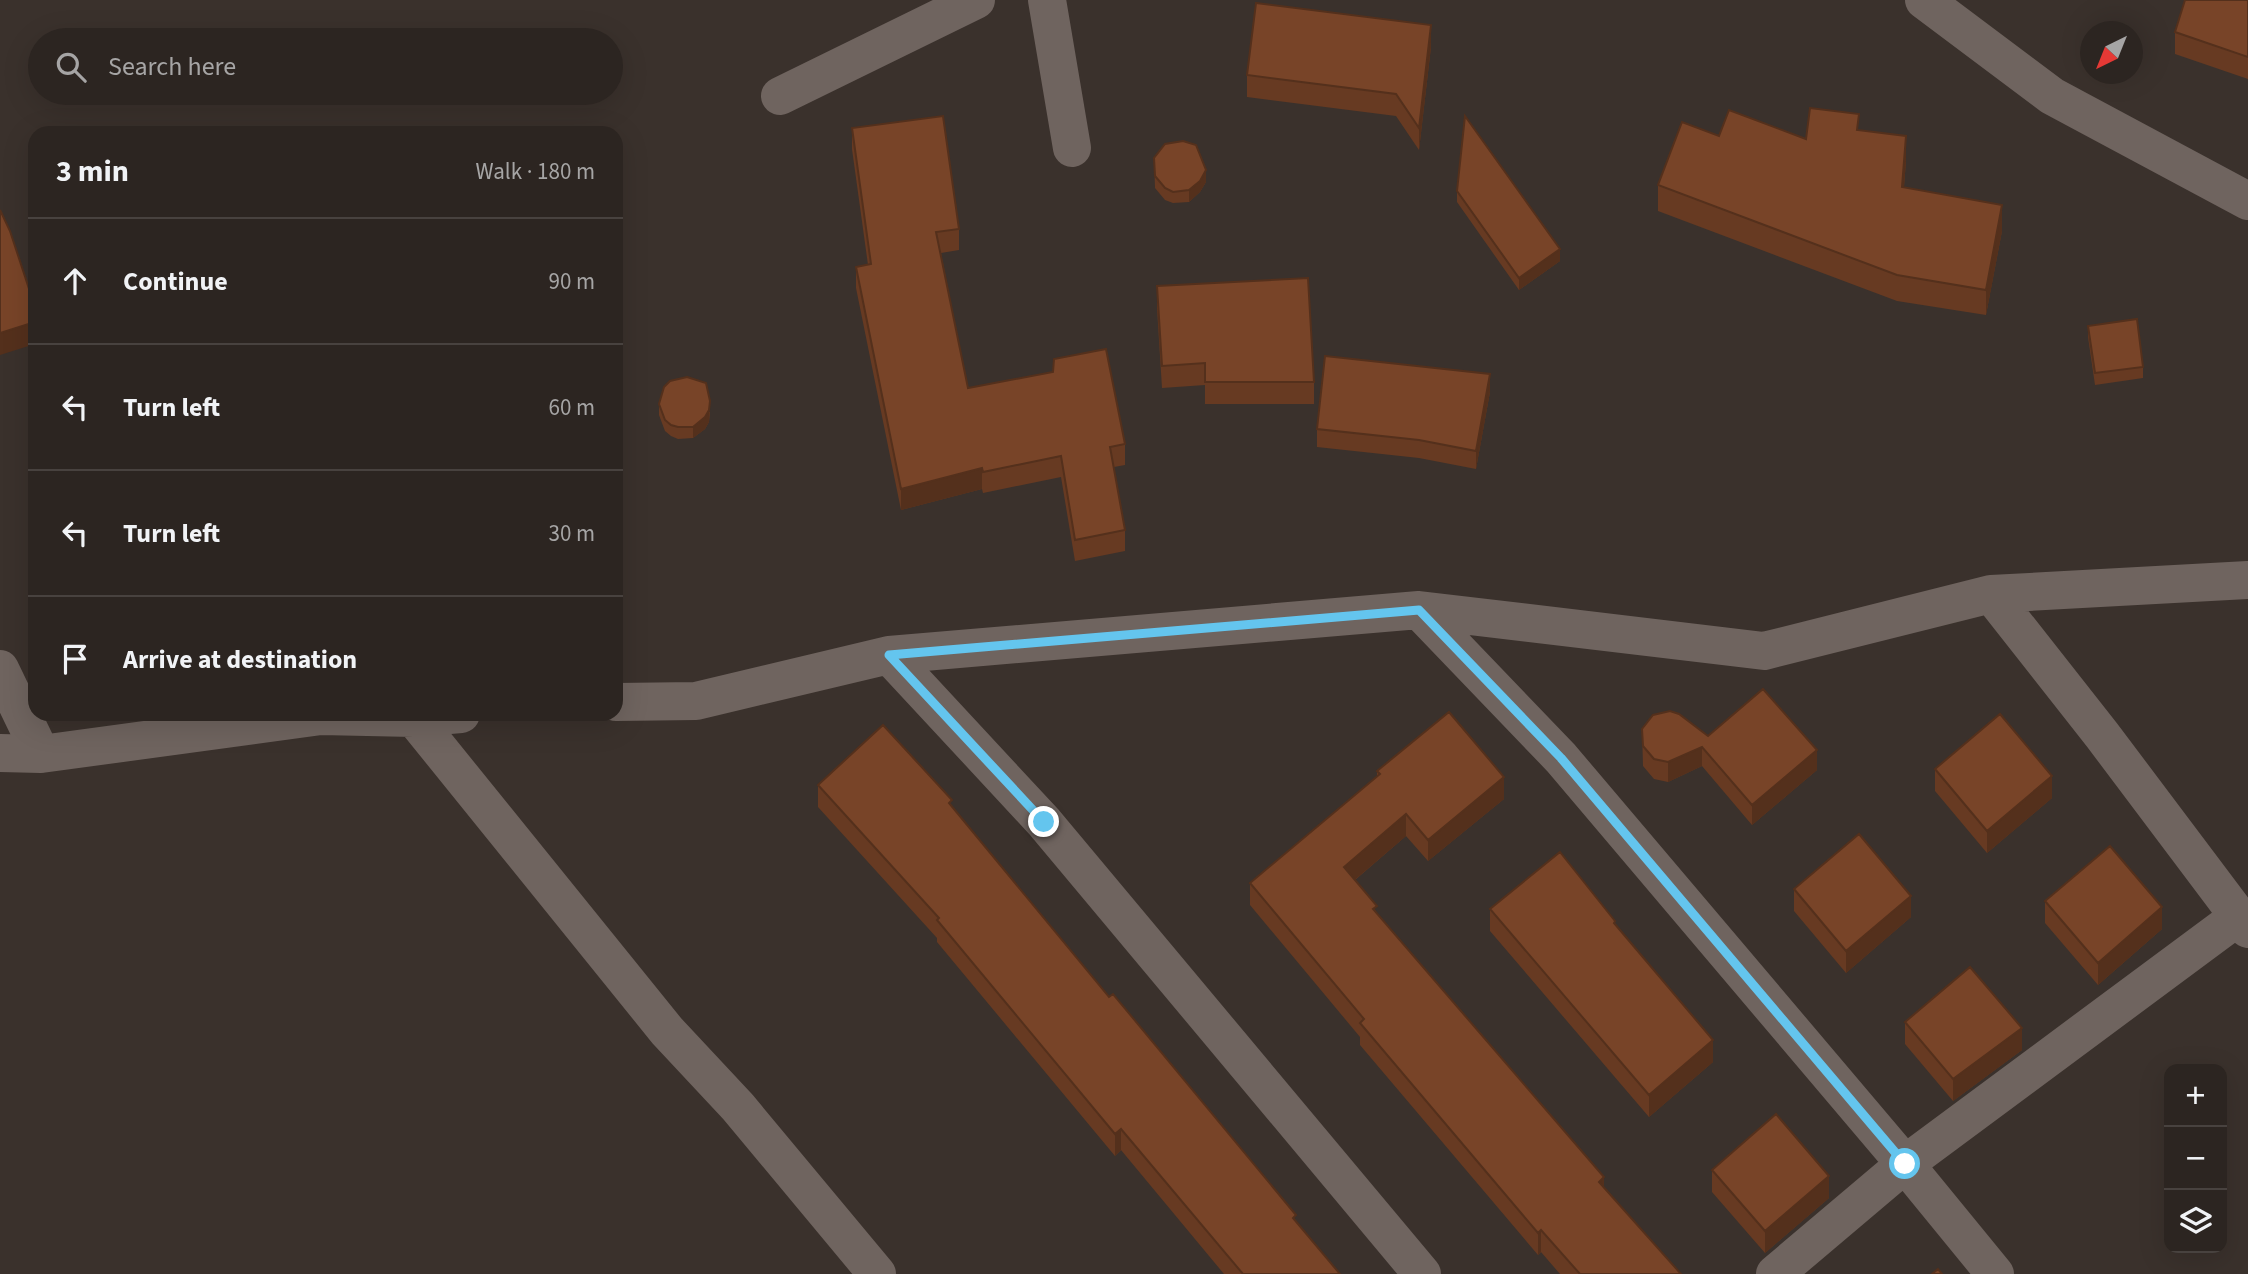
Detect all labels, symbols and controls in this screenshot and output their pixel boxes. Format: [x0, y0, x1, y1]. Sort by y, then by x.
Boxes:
north arrow [2080, 21, 2143, 84]
search box [28, 28, 623, 105]
icon: search [52, 48, 90, 86]
text: Search here [108, 48, 236, 85]
text: 3 min [56, 150, 129, 193]
text: Walk · 180 m [476, 155, 595, 188]
icon: ahead [56, 262, 94, 300]
text: Continue [123, 263, 228, 300]
text: 90 m [548, 265, 595, 298]
icon: left [56, 388, 94, 426]
text: Turn left [123, 389, 220, 426]
text: 60 m [548, 391, 595, 424]
icon: left [56, 514, 94, 552]
text: Turn left [123, 515, 220, 552]
text: 30 m [548, 517, 595, 550]
icon: arrive [56, 640, 94, 678]
text: Arrive at destination [123, 641, 357, 678]
route end [1028, 806, 1059, 837]
map controls [2164, 1064, 2227, 1253]
button: + [2164, 1064, 2227, 1127]
button: − [2164, 1127, 2227, 1190]
route start [1889, 1148, 1920, 1179]
button: layers [2164, 1190, 2227, 1253]

